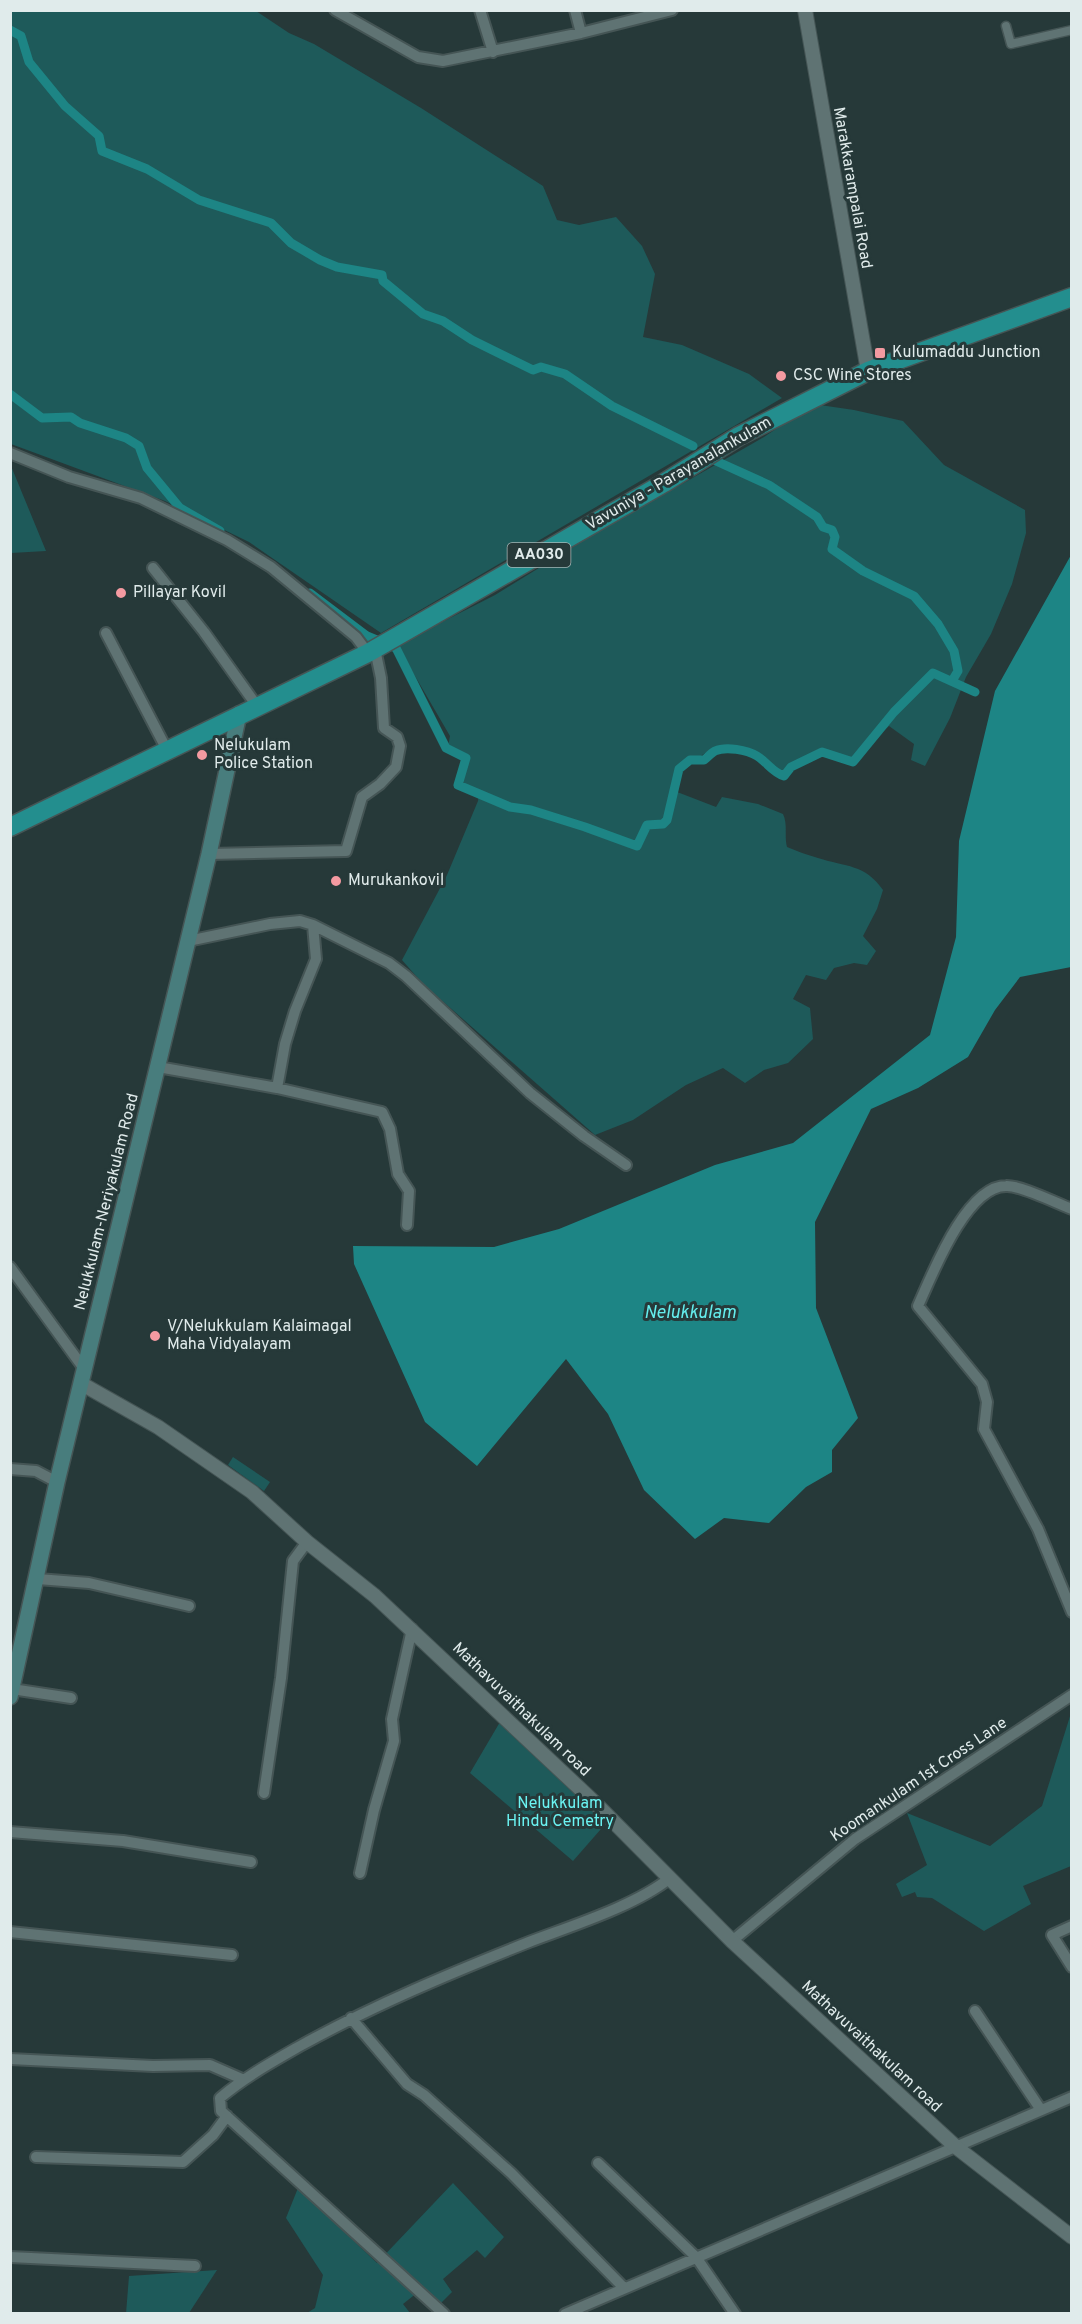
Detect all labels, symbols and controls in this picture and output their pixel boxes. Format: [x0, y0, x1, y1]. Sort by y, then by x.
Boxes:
street label: Marakkarampalai Road [828, 106, 876, 270]
place label: Kulumaddu Junction [892, 343, 1040, 363]
marker: Kulumaddu Junction [873, 346, 887, 360]
place label: CSC Wine Stores [793, 366, 912, 386]
marker: CSC Wine Stores [774, 369, 788, 383]
street label: Vavuniya - Parayanalankulam [583, 413, 775, 535]
road number: AA030 [508, 543, 570, 567]
place label: Pillayar Kovil [133, 583, 226, 603]
marker: Pillayar Kovil [114, 586, 128, 600]
place label: Nelukulam Police Station [214, 736, 313, 774]
marker: Nelukulam Police Station [195, 748, 209, 762]
place label: Murukankovil [348, 871, 444, 891]
marker: Murukankovil [329, 874, 343, 888]
street label: Nelukkulam-Neriyakulam Road [70, 1091, 144, 1313]
water label: Nelukkulam [644, 1302, 736, 1325]
place label: V/Nelukkulam Kalaimagal Maha Vidyalayam [167, 1317, 352, 1355]
marker: V/Nelukkulam Kalaimagal Maha Vidyalayam [148, 1329, 162, 1343]
street label: Mathavuvaithakulam road [448, 1639, 594, 1781]
street label: Koomankulam 1st Cross Lane [827, 1713, 1011, 1847]
park label: Nelukkulam Hindu Cemetry [506, 1794, 614, 1832]
street label: Mathavuvaithakulam road [797, 1977, 945, 2117]

